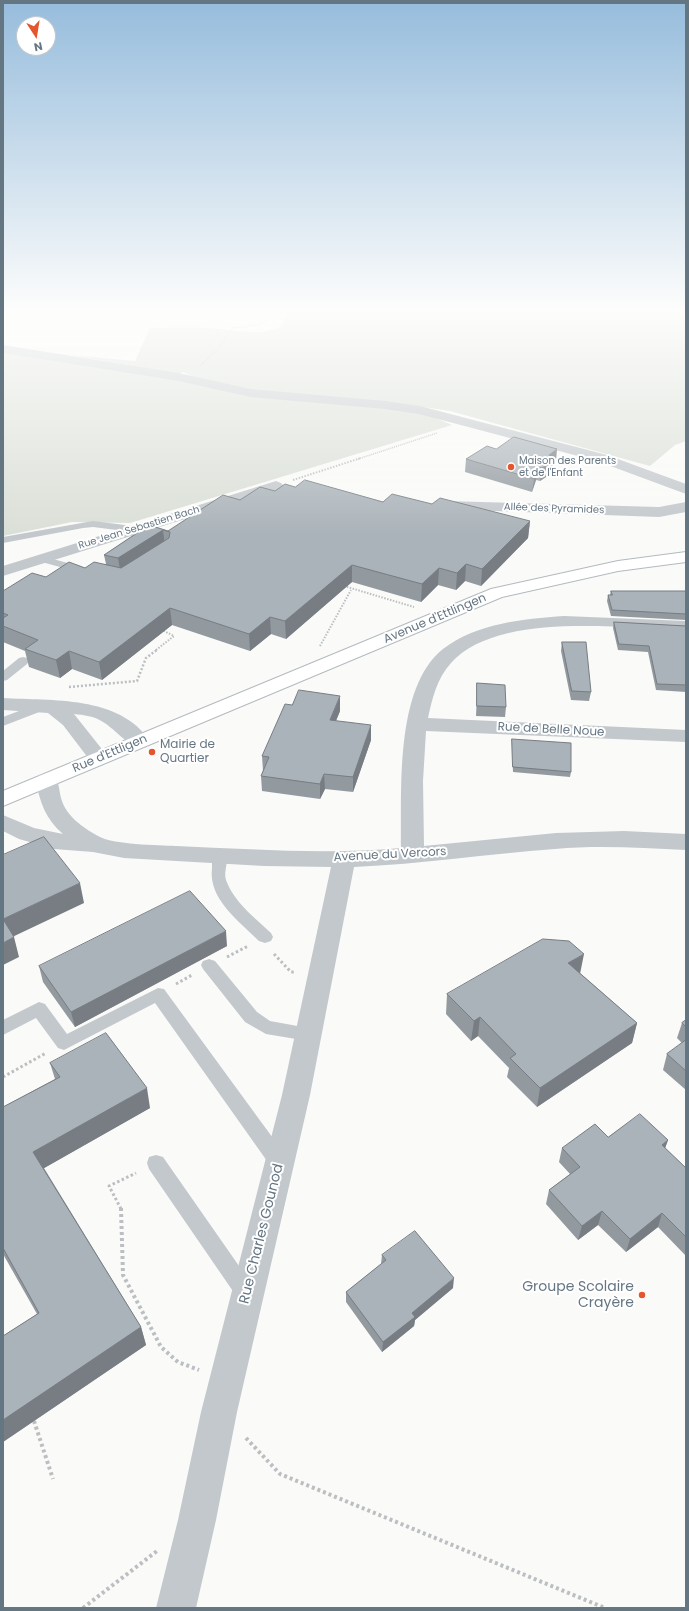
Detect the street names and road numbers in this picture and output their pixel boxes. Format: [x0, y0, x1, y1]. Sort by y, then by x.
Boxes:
street label: Allée des Pyramides [504, 501, 604, 517]
street label: Rue Jean Sebastien Bach [77, 504, 201, 552]
street label: Avenue d'Ettlingen [382, 591, 488, 647]
street label: Rue de Belle Noue [497, 720, 605, 740]
street label: Rue d'Ettligen [71, 732, 149, 776]
street label: Avenue du Vercors [333, 845, 447, 865]
street label: Rue Charles Gounod [236, 1162, 288, 1306]

